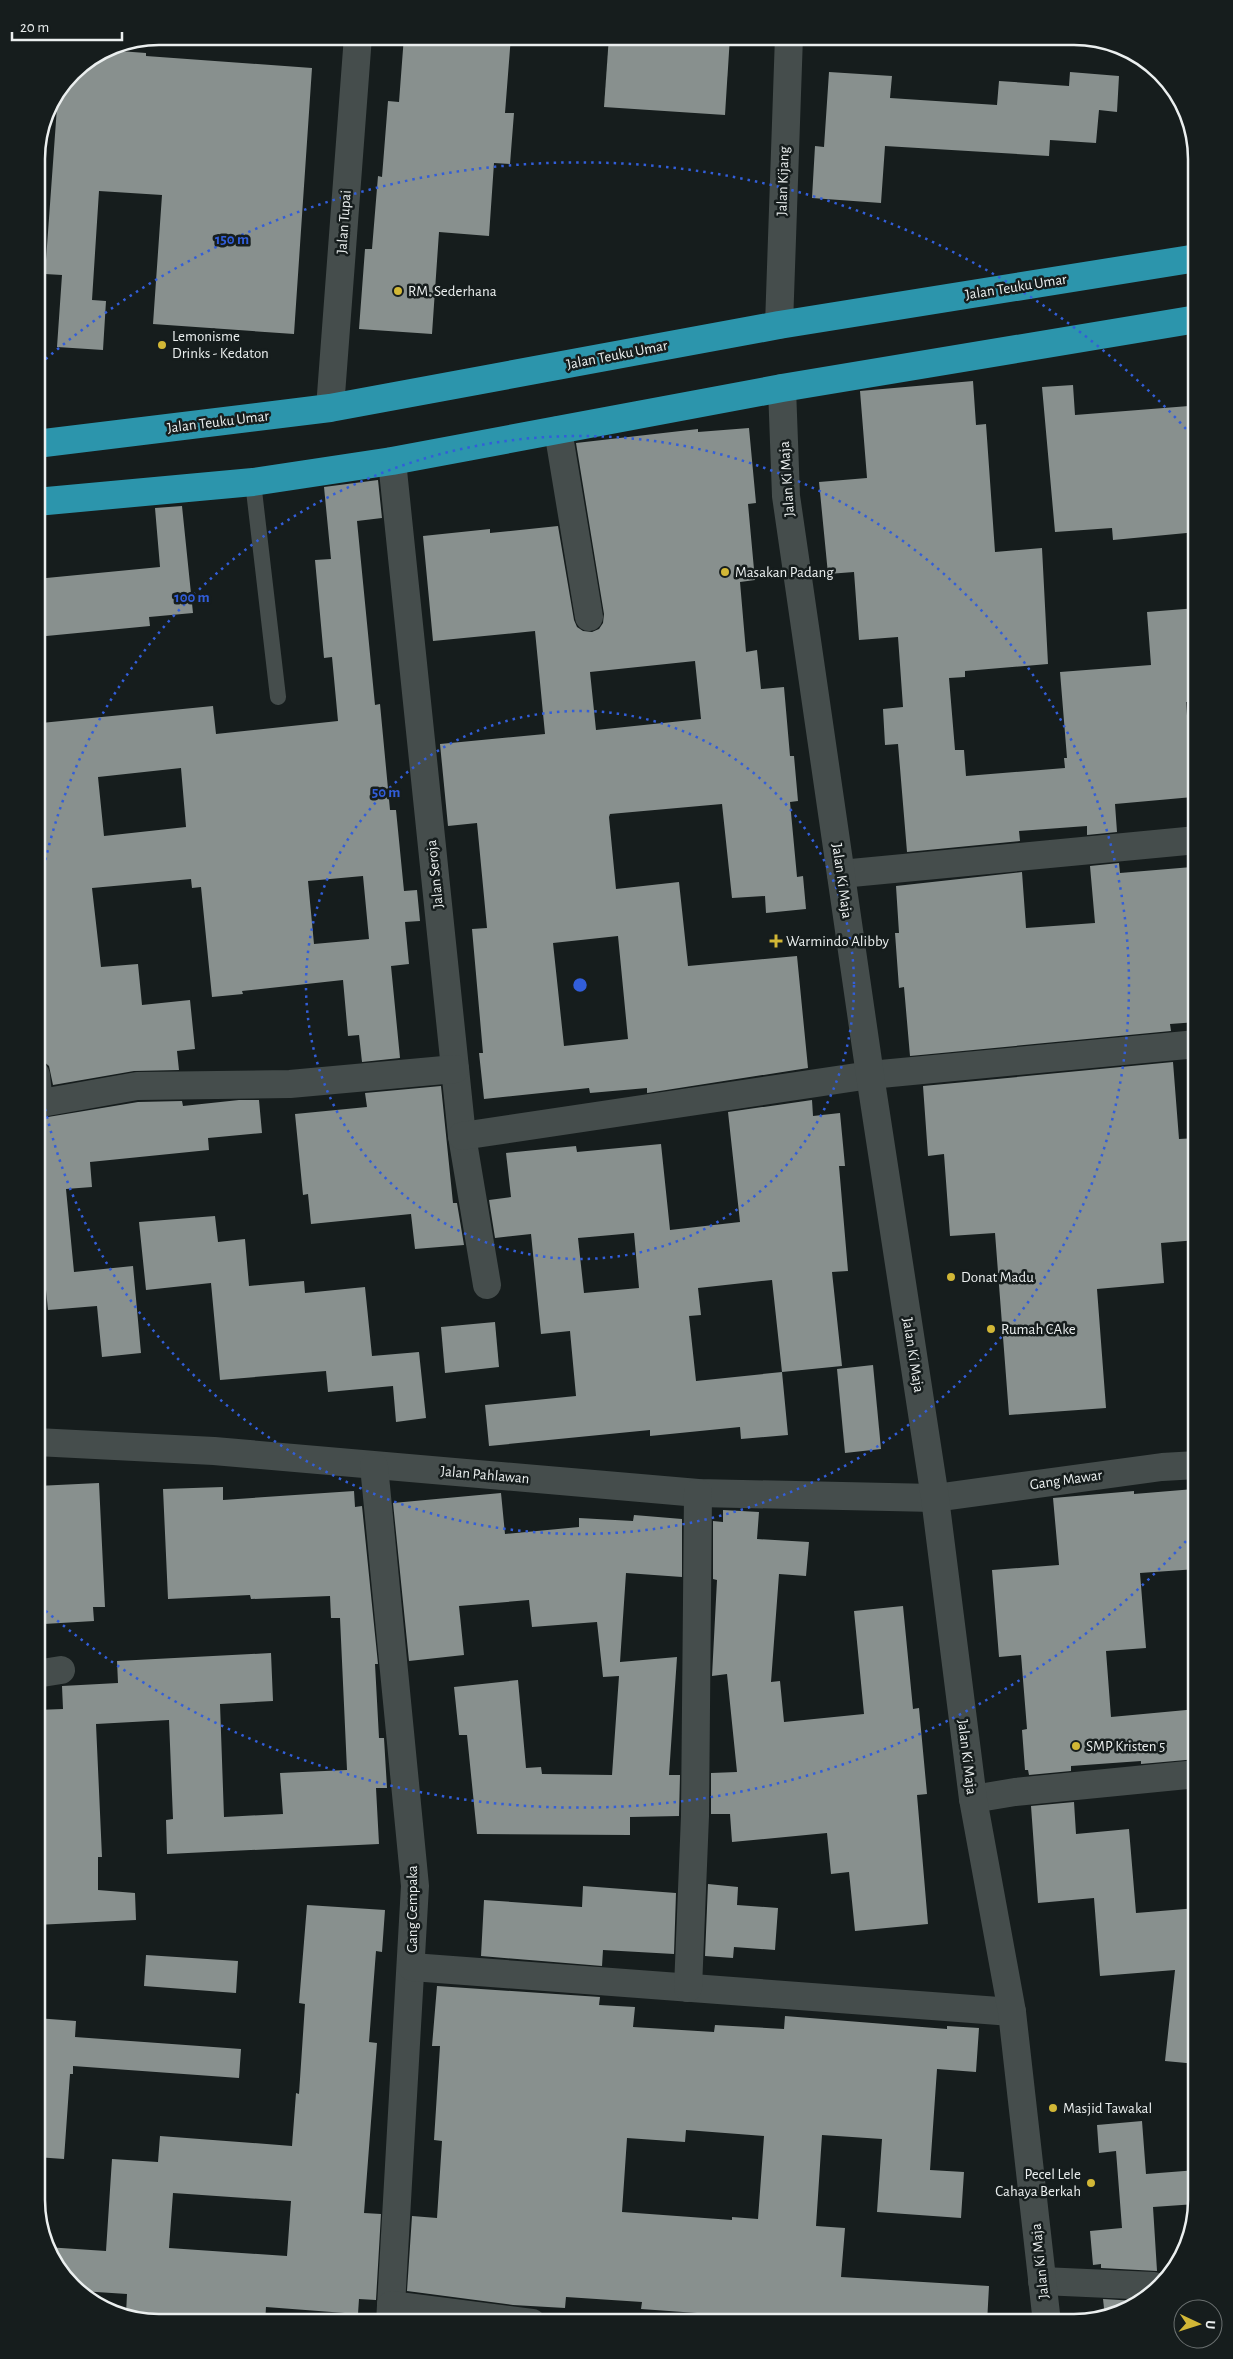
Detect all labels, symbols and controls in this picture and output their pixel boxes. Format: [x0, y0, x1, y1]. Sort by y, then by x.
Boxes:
scale bar [12, 10, 122, 42]
text: 20 m [20, 20, 49, 35]
street label: Jalan Kijang [774, 145, 792, 216]
street label: Jalan Tupai [334, 190, 354, 254]
text: 150 m [215, 232, 249, 247]
street label: Jalan Teuku Umar [964, 272, 1068, 302]
place label: RM. Sederhana [408, 284, 497, 299]
marker: RM. Sederhana [392, 285, 404, 297]
place label: Lemonisme Drinks - Kedaton [172, 329, 269, 361]
street label: Jalan Teuku Umar [565, 338, 669, 372]
marker: Lemonisme Drinks - Kedaton [156, 339, 168, 351]
street label: Jalan Teuku Umar [166, 408, 270, 436]
street label: Jalan Ki Maja [777, 441, 797, 517]
place label: Masakan Padang [735, 565, 834, 580]
marker: Masakan Padang [719, 566, 731, 578]
text: 100 m [174, 590, 210, 605]
text: 50 m [372, 785, 400, 800]
street label: Jalan Seroja [424, 839, 446, 909]
street label: Jalan Ki Maja [829, 842, 855, 920]
place label: Warmindo Alibby [786, 934, 889, 949]
marker: Warmindo Alibby [770, 935, 782, 947]
centre of rings [571, 976, 589, 994]
place label: Donat Madu [961, 1270, 1034, 1285]
marker: Donat Madu [945, 1271, 957, 1283]
street label: Jalan Ki Maja [900, 1316, 926, 1394]
place label: Rumah CAke [1001, 1322, 1076, 1337]
marker: Rumah CAke [985, 1323, 997, 1335]
street label: Jalan Pahlawan [440, 1464, 530, 1486]
street label: Gang Mawar [1029, 1467, 1103, 1493]
street label: Jalan Ki Maja [955, 1718, 979, 1796]
place label: SMP Kristen 5 [1086, 1739, 1165, 1754]
marker: SMP Kristen 5 [1070, 1740, 1082, 1752]
street label: Gang Cempaka [405, 1865, 420, 1953]
place label: Masjid Tawakal [1063, 2101, 1152, 2116]
marker: Masjid Tawakal [1047, 2102, 1059, 2114]
place label: Pecel Lele Cahaya Berkah [995, 2167, 1081, 2199]
marker: Pecel Lele Cahaya Berkah [1085, 2177, 1097, 2189]
street label: Jalan Ki Maja [1029, 2222, 1051, 2299]
north arrow [1173, 2299, 1223, 2349]
text: U [1203, 2320, 1217, 2330]

